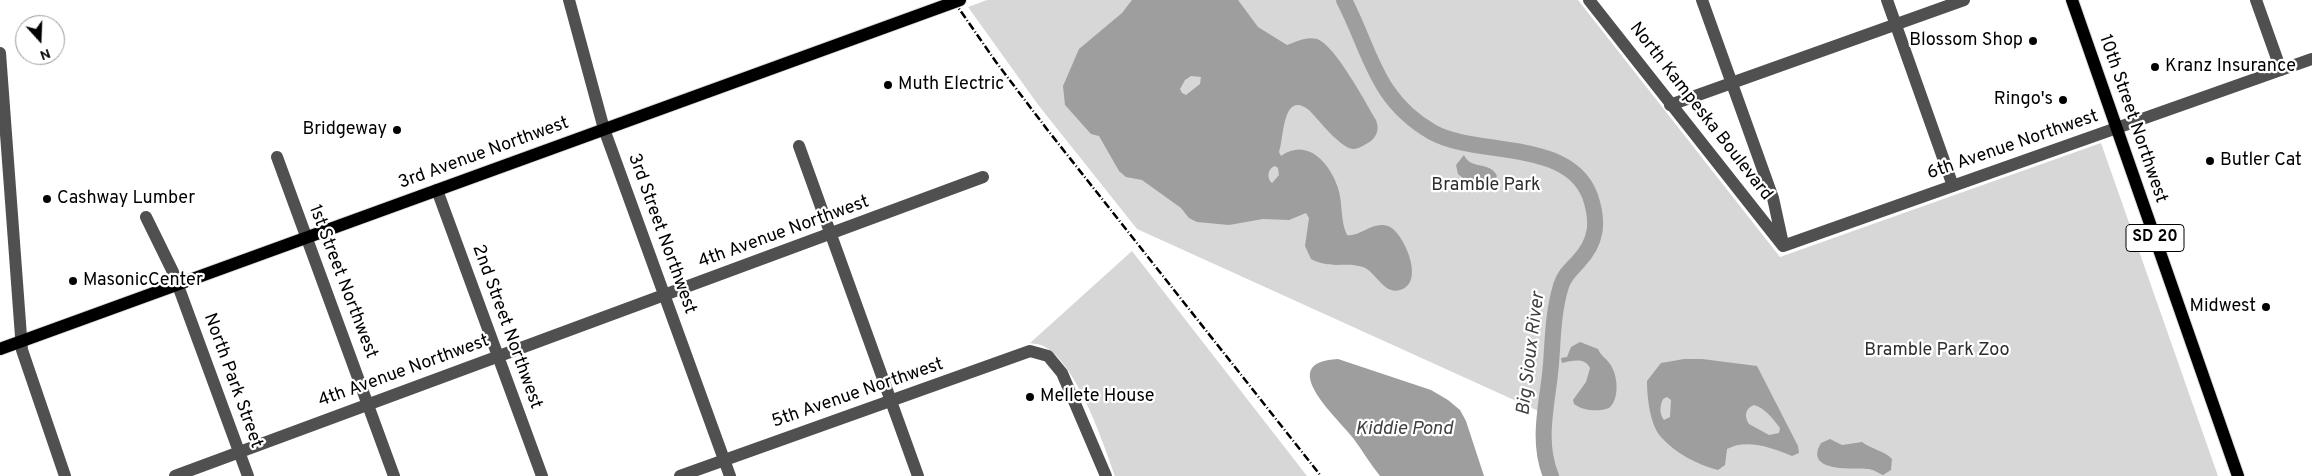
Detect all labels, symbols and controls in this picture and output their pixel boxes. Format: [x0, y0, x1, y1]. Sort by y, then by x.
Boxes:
north arrow [15, 15, 65, 65]
street label: North Kampeska Boulevard [1624, 19, 1776, 205]
place label: Blossom Shop [1909, 30, 2023, 52]
street label: 10th Street Northwest [2093, 32, 2171, 206]
marker: Blossom Shop [2027, 35, 2039, 47]
text: N [37, 44, 53, 63]
place label: Kranz Insurance [2165, 56, 2296, 78]
marker: Kranz Insurance [2149, 61, 2161, 73]
place label: Muth Electric [898, 74, 1004, 96]
marker: Muth Electric [882, 79, 894, 91]
place label: Ringo's [1994, 89, 2053, 111]
marker: Ringo's [2057, 94, 2069, 106]
street label: 6th Avenue Northwest [1925, 107, 2101, 185]
street label: 3rd Avenue Northwest [396, 113, 572, 195]
place label: Bridgeway [302, 119, 387, 141]
marker: Bridgeway [391, 124, 403, 136]
place label: Butler Cat [2220, 150, 2302, 172]
street label: 3rd Street Northwest [622, 151, 700, 317]
marker: Butler Cat [2204, 155, 2216, 167]
park label: Bramble Park [1431, 175, 1541, 197]
place label: Cashway Lumber [57, 188, 195, 210]
street label: 4th Avenue Northwest [696, 192, 872, 274]
marker: Cashway Lumber [41, 193, 53, 205]
street label: 1st Street Northwest [303, 202, 381, 362]
road number: SD 20 [2126, 224, 2184, 252]
street label: 2nd Street Northwest [466, 242, 546, 412]
place label: MasonicCenter [83, 270, 203, 292]
marker: MasonicCenter [67, 275, 79, 287]
water label: Big Sioux River [1513, 291, 1551, 417]
place label: Midwest [2190, 296, 2256, 318]
marker: Midwest [2260, 301, 2272, 313]
street label: North Park Street [198, 311, 266, 451]
street label: 4th Avenue Northwest [316, 331, 492, 413]
park label: Bramble Park Zoo [1864, 340, 2010, 362]
street label: 5th Avenue Northwest [769, 354, 947, 434]
place label: Mellete House [1040, 386, 1154, 408]
marker: Mellete House [1024, 391, 1036, 403]
water label: Kiddie Pond [1355, 419, 1453, 441]

